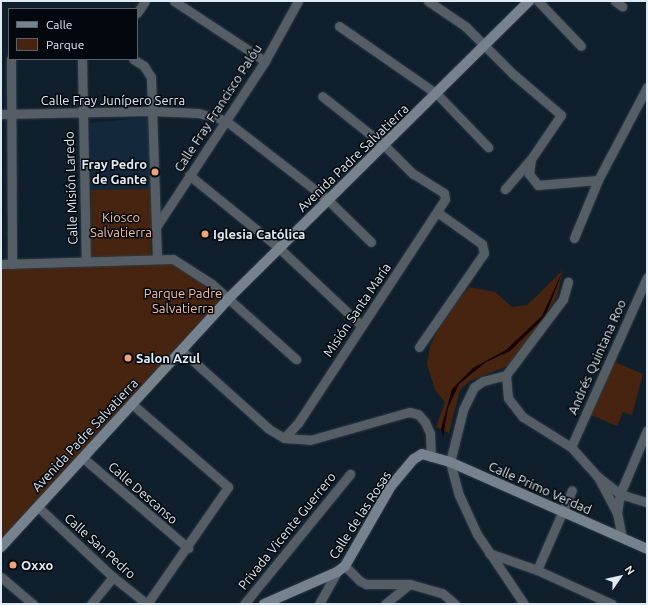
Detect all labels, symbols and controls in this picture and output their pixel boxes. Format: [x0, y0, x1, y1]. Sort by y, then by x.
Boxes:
legend [8, 8, 138, 60]
text: Calle [46, 18, 72, 31]
text: Parque [46, 38, 84, 51]
street label: Calle Fray Francisco Palóu [171, 41, 265, 175]
street label: Calle Fray Junípero Serra [41, 92, 185, 108]
street label: Avenida Padre Salvatierra [294, 101, 412, 215]
street label: Calle Misión Laredo [61, 131, 81, 245]
place label: Fray Pedro de Gante [81, 157, 147, 188]
marker: Fray Pedro de Gante [150, 167, 160, 177]
park label: Kiosco Salvatierra [90, 210, 152, 241]
place label: Iglesia Católica [213, 226, 305, 242]
marker: Iglesia Católica [200, 229, 210, 239]
street label: Misión Santa María [320, 260, 394, 360]
park label: Parque Padre Salvatierra [144, 286, 222, 317]
street label: Andrés Quintana Roo [565, 297, 629, 417]
place label: Salon Azul [136, 350, 200, 366]
marker: Salon Azul [123, 353, 133, 363]
street label: Avenida Padre Salvatierra [29, 375, 141, 495]
street label: Calle Primo Verdad [486, 458, 594, 518]
street label: Calle Descanso [105, 459, 181, 527]
street label: Calle de las Rosas [326, 468, 394, 562]
street label: Privada Vicente Guerrero [235, 469, 339, 593]
street label: Calle San Pedro [61, 510, 139, 582]
place label: Oxxo [21, 557, 53, 573]
north arrow [600, 557, 640, 597]
marker: Oxxo [8, 560, 18, 570]
text: N [623, 564, 637, 577]

